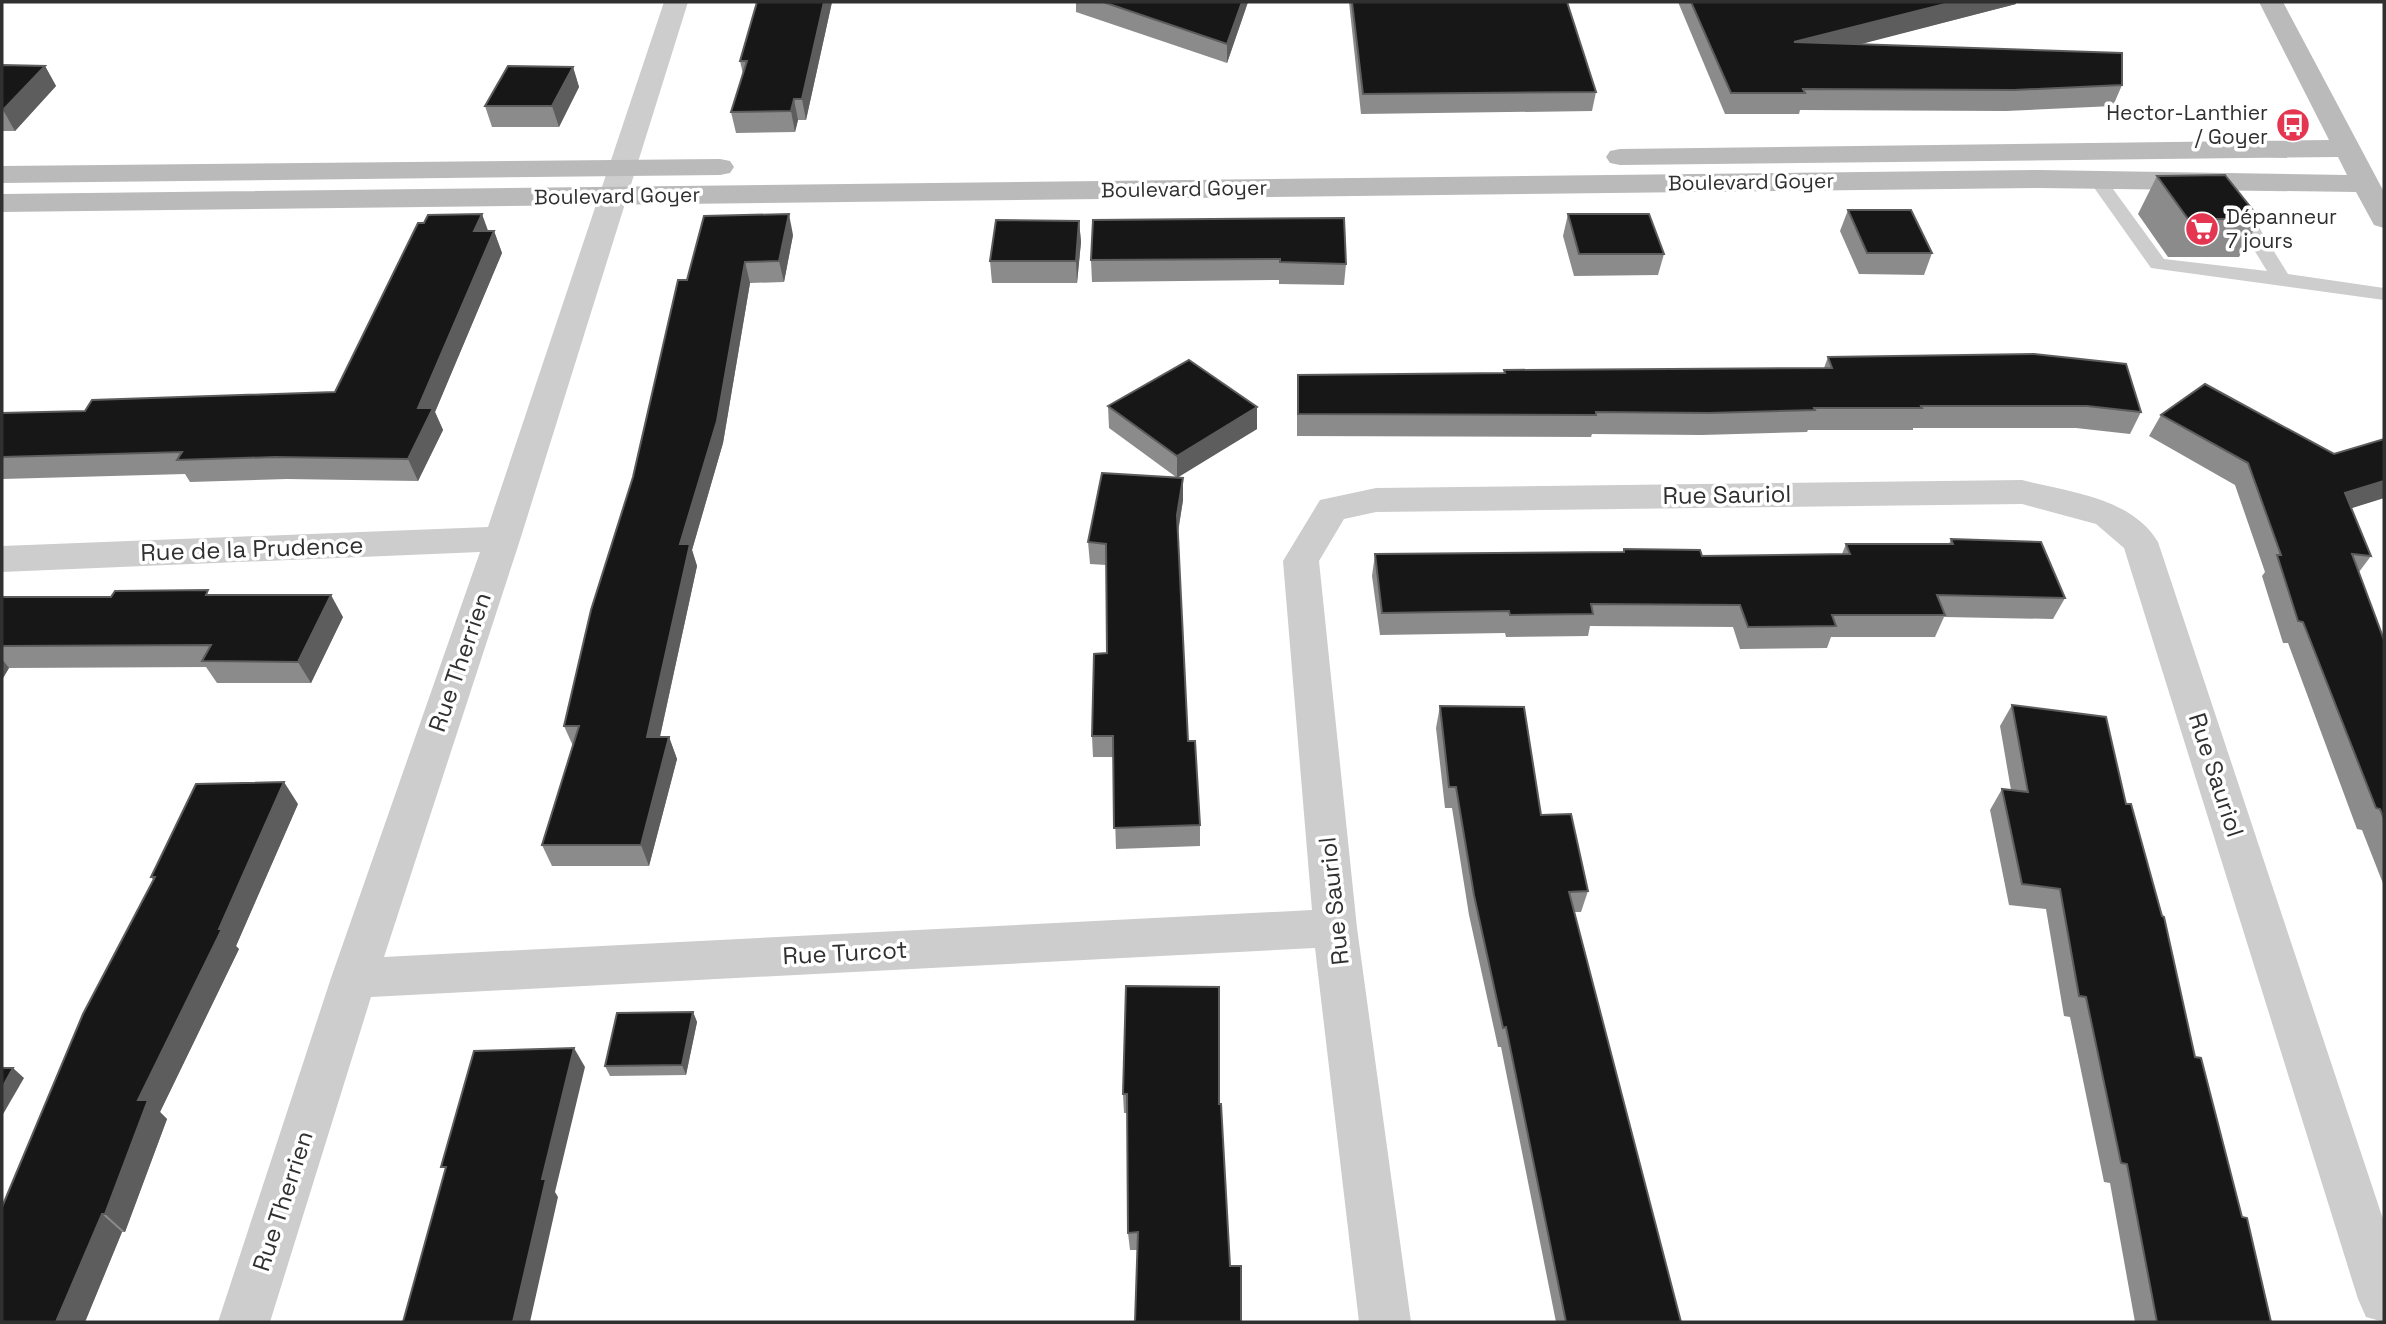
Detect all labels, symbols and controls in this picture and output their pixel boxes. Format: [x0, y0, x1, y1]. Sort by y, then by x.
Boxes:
place label: Hector-Lanthier / Goyer [2106, 99, 2268, 150]
bus stop icon: Hector-Lanthier / Goyer [2274, 106, 2312, 144]
street label: Boulevard Goyer [1668, 167, 1835, 196]
street label: Boulevard Goyer [1101, 174, 1268, 203]
street label: Boulevard Goyer [534, 181, 701, 210]
place label: Dépanneur 7 jours [2226, 203, 2337, 254]
supermarket icon: Dépanneur 7 jours [2183, 210, 2221, 248]
street label: Rue Sauriol [1662, 478, 1792, 511]
street label: Rue de la Prudence [140, 529, 364, 568]
street label: Rue Therrien [421, 588, 498, 736]
street label: Rue Sauriol [2182, 709, 2251, 841]
street label: Rue Sauriol [1311, 835, 1356, 967]
street label: Rue Turcot [782, 934, 908, 971]
street label: Rue Therrien [245, 1127, 320, 1275]

